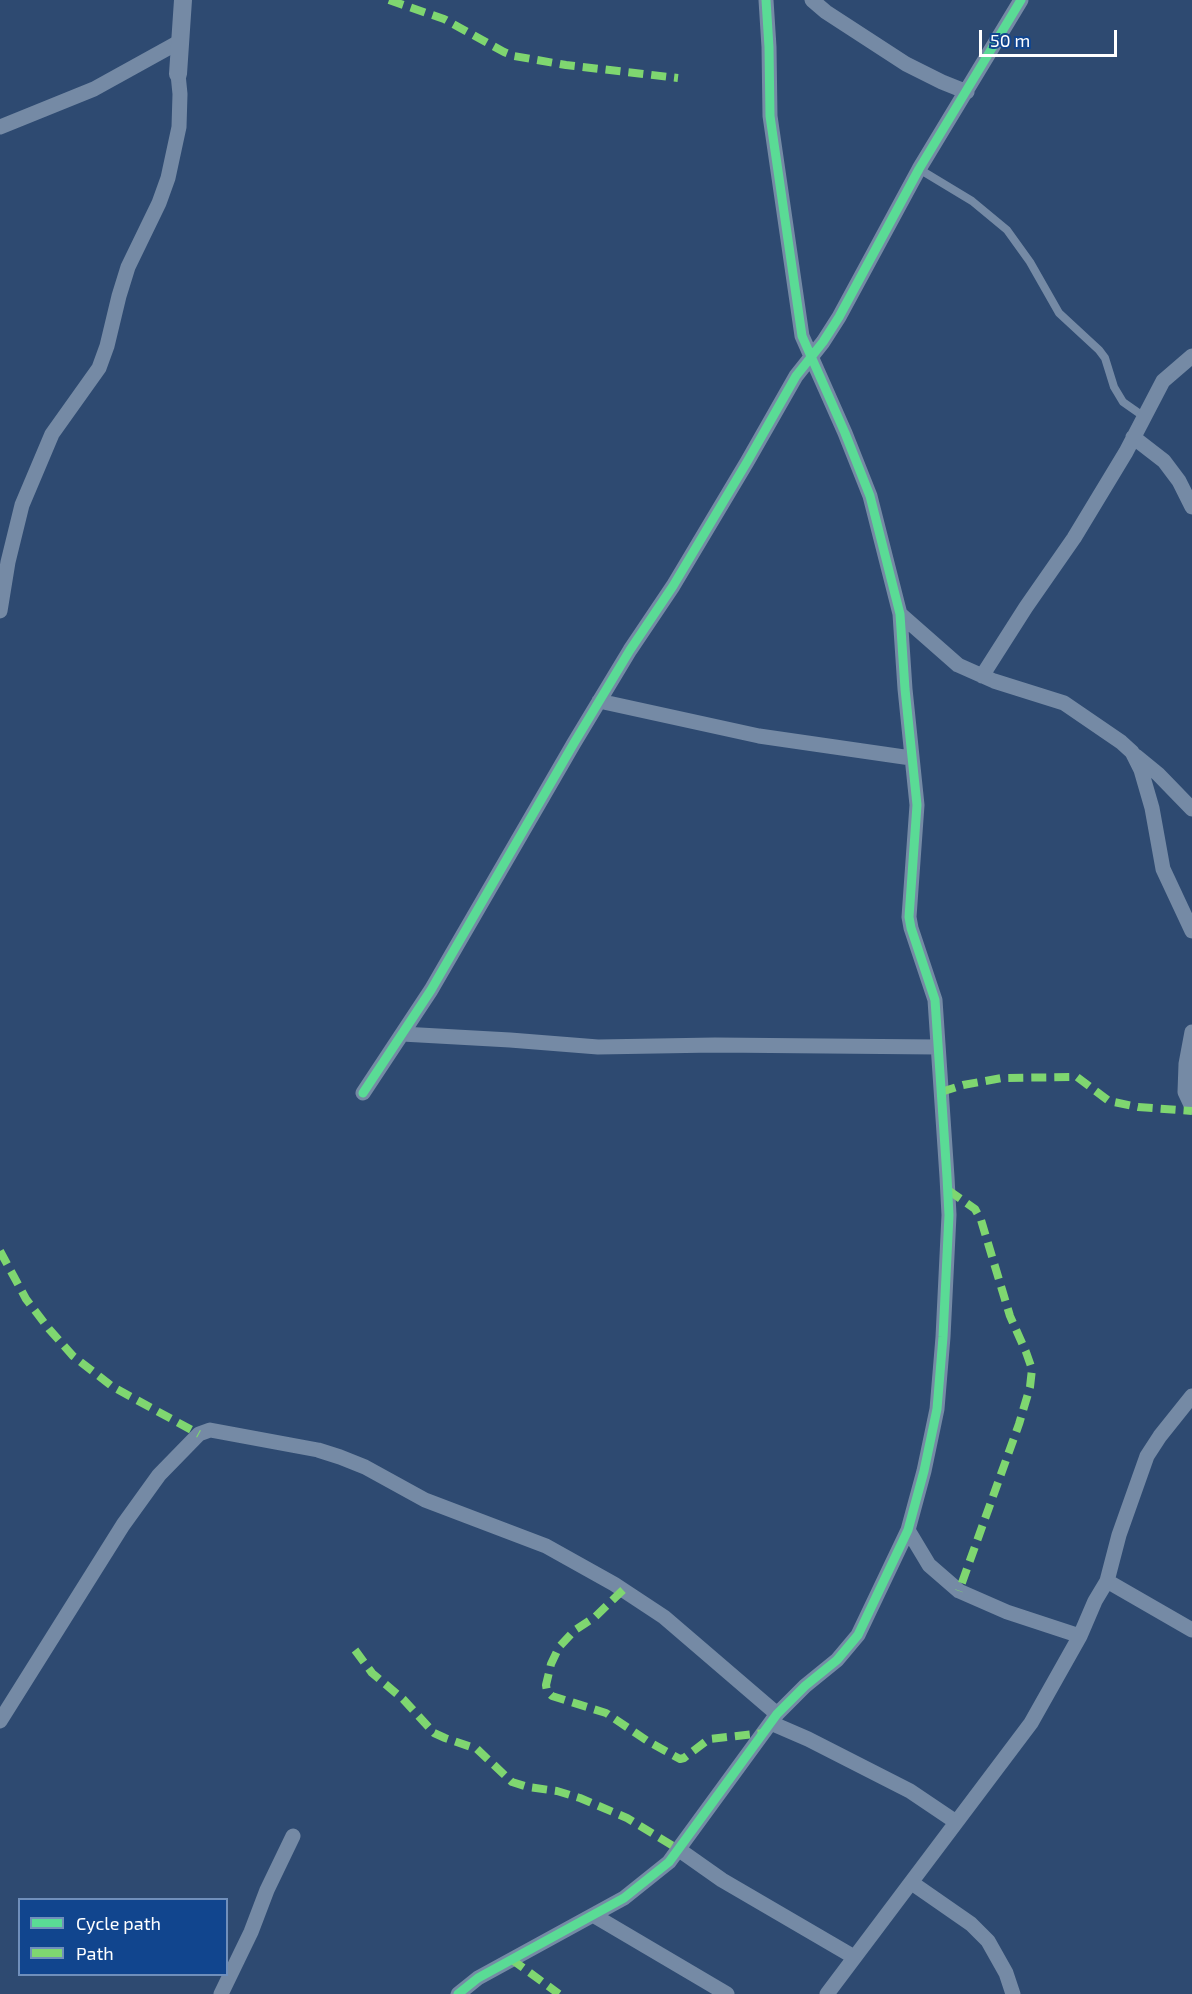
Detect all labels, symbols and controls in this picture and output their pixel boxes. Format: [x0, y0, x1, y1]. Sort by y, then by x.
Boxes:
scale bar [982, 18, 1120, 56]
text: 50 m [990, 29, 1030, 51]
legend [18, 1898, 228, 1976]
text: Cycle path [76, 1912, 161, 1934]
text: Path [76, 1942, 114, 1964]

